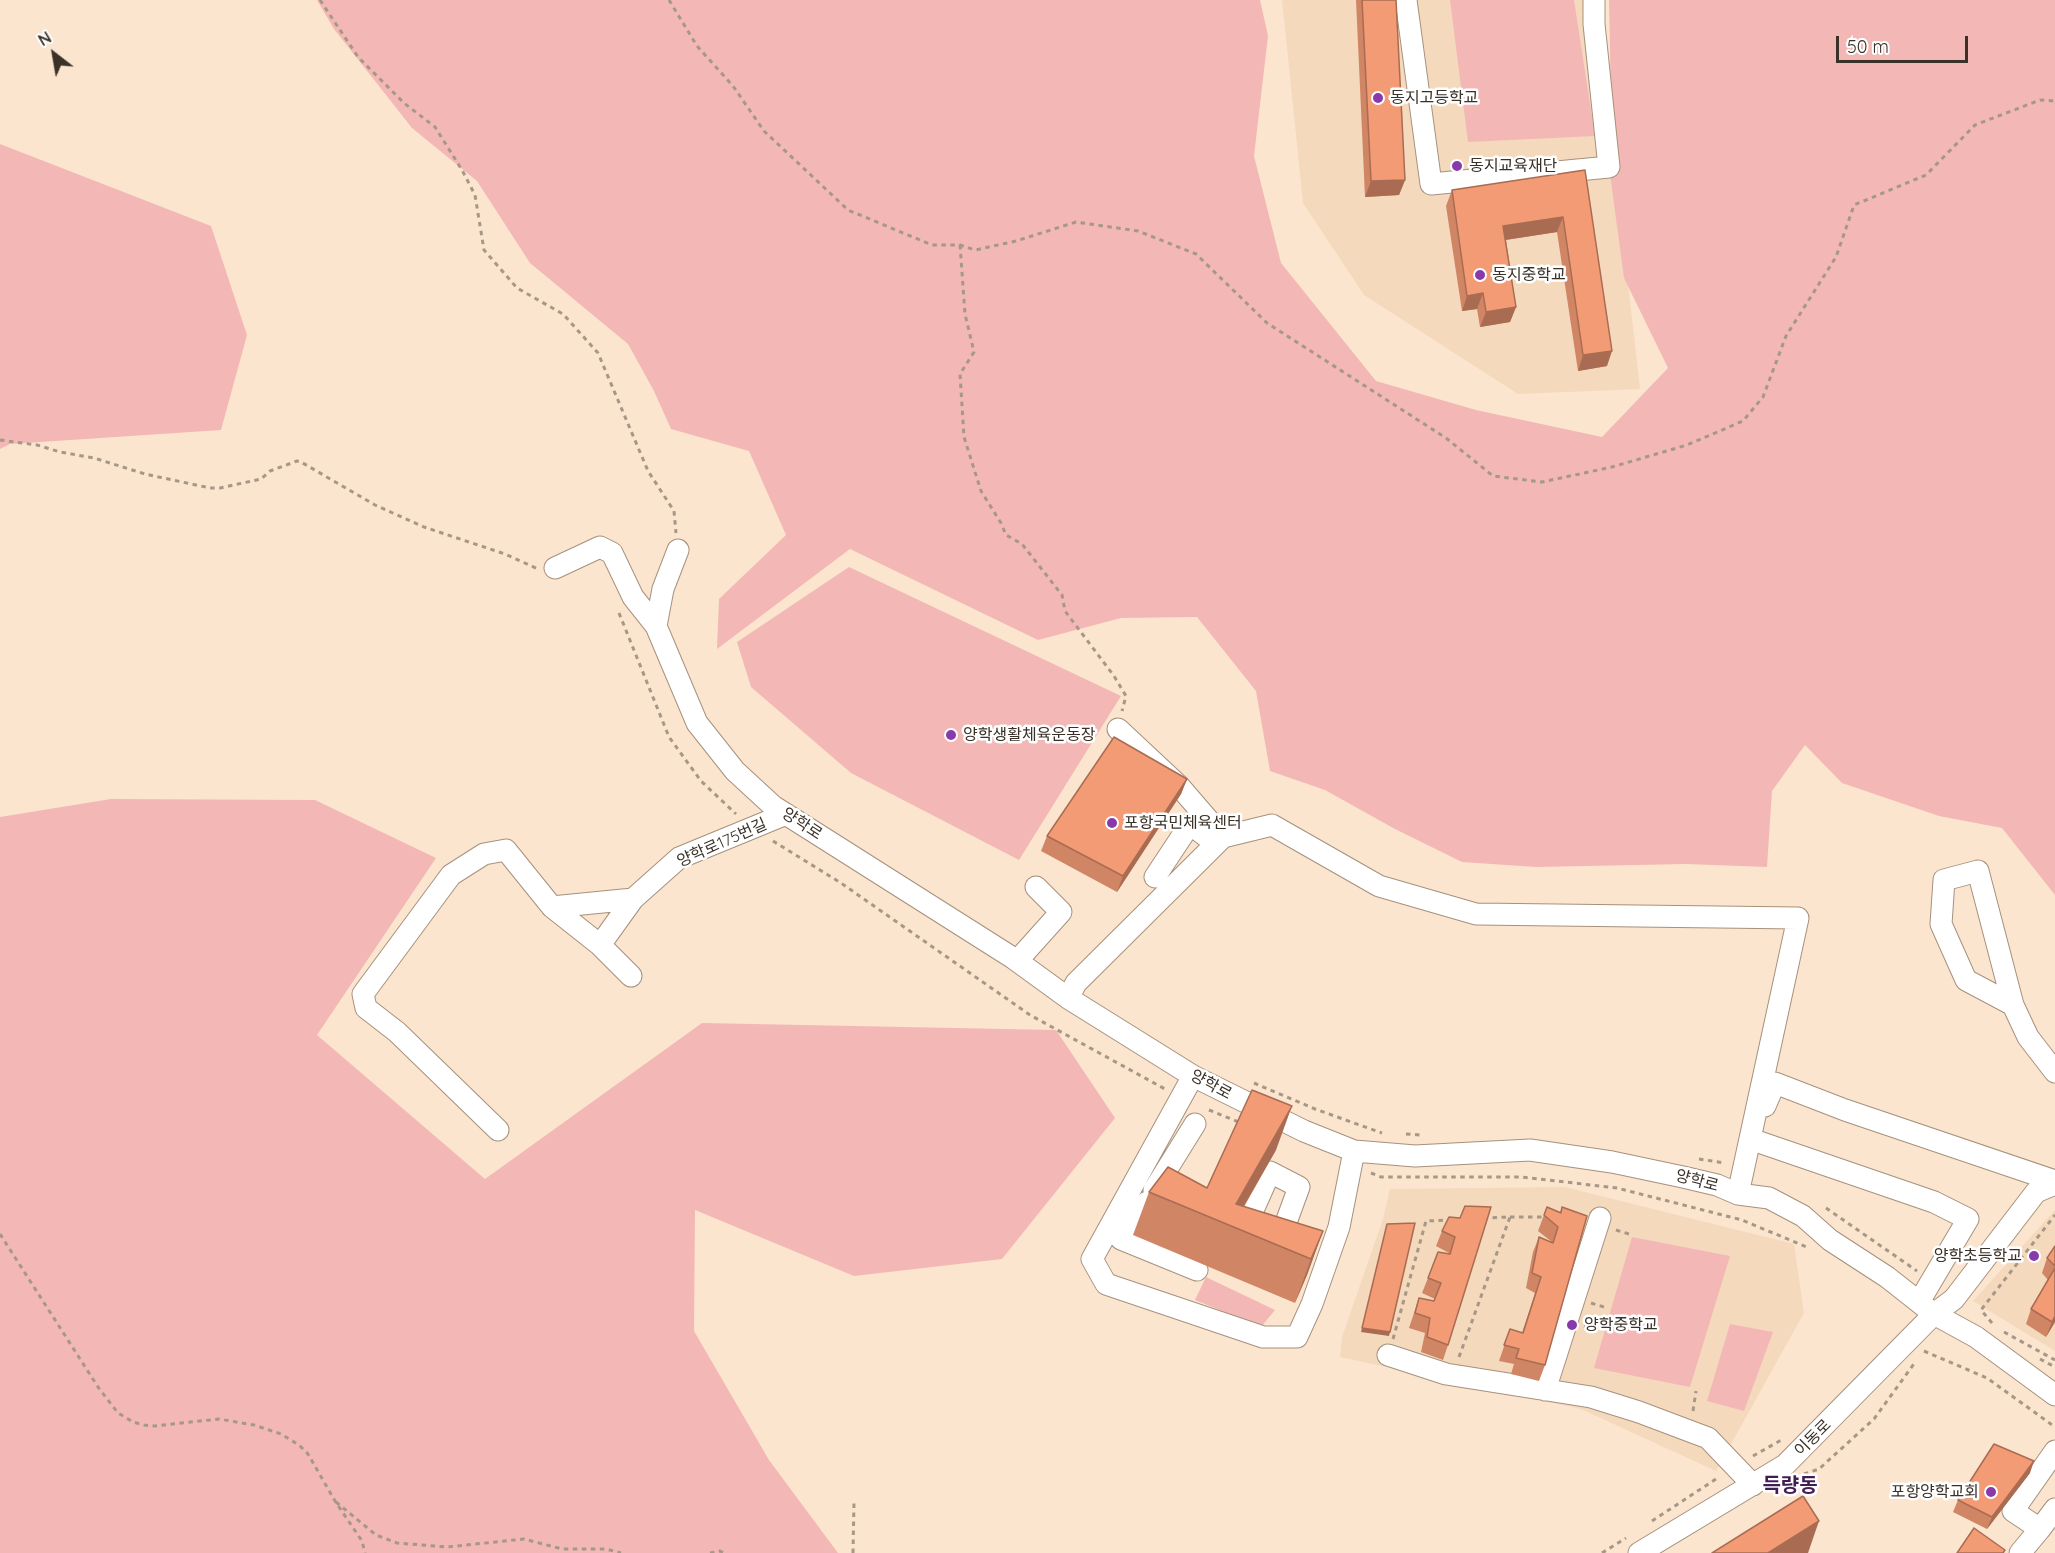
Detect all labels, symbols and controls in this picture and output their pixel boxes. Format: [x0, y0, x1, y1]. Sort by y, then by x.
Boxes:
north arrow [24, 24, 84, 84]
scale bar [1839, 24, 1971, 62]
text: N [35, 27, 55, 50]
text: 50 m [1847, 35, 1889, 58]
place label: 동지고등학교 [1390, 88, 1478, 108]
marker: 동지고등학교 [1371, 91, 1385, 105]
place label: 동지교육재단 [1469, 156, 1557, 176]
marker: 동지교육재단 [1450, 159, 1464, 173]
place label: 동지중학교 [1492, 265, 1566, 285]
marker: 동지중학교 [1473, 268, 1487, 282]
place label: 양학생활체육운동장 [963, 725, 1095, 745]
marker: 양학생활체육운동장 [944, 728, 958, 742]
street label: 양학로 [778, 804, 826, 844]
place label: 포항국민체육센터 [1124, 813, 1242, 833]
street label: 양학로175번길 [674, 815, 770, 871]
marker: 포항국민체육센터 [1105, 816, 1119, 830]
street label: 양학로 [1187, 1066, 1235, 1104]
street label: 양학로 [1673, 1166, 1721, 1196]
place label: 양학초등학교 [1934, 1246, 2022, 1266]
marker: 양학초등학교 [2027, 1249, 2041, 1263]
place label: 양학중학교 [1584, 1315, 1658, 1335]
marker: 양학중학교 [1565, 1318, 1579, 1332]
street label: 이동로 [1791, 1416, 1835, 1460]
district label: 득량동 [1762, 1474, 1818, 1498]
place label: 포항양학교회 [1891, 1482, 1979, 1502]
marker: 포항양학교회 [1984, 1485, 1998, 1499]

